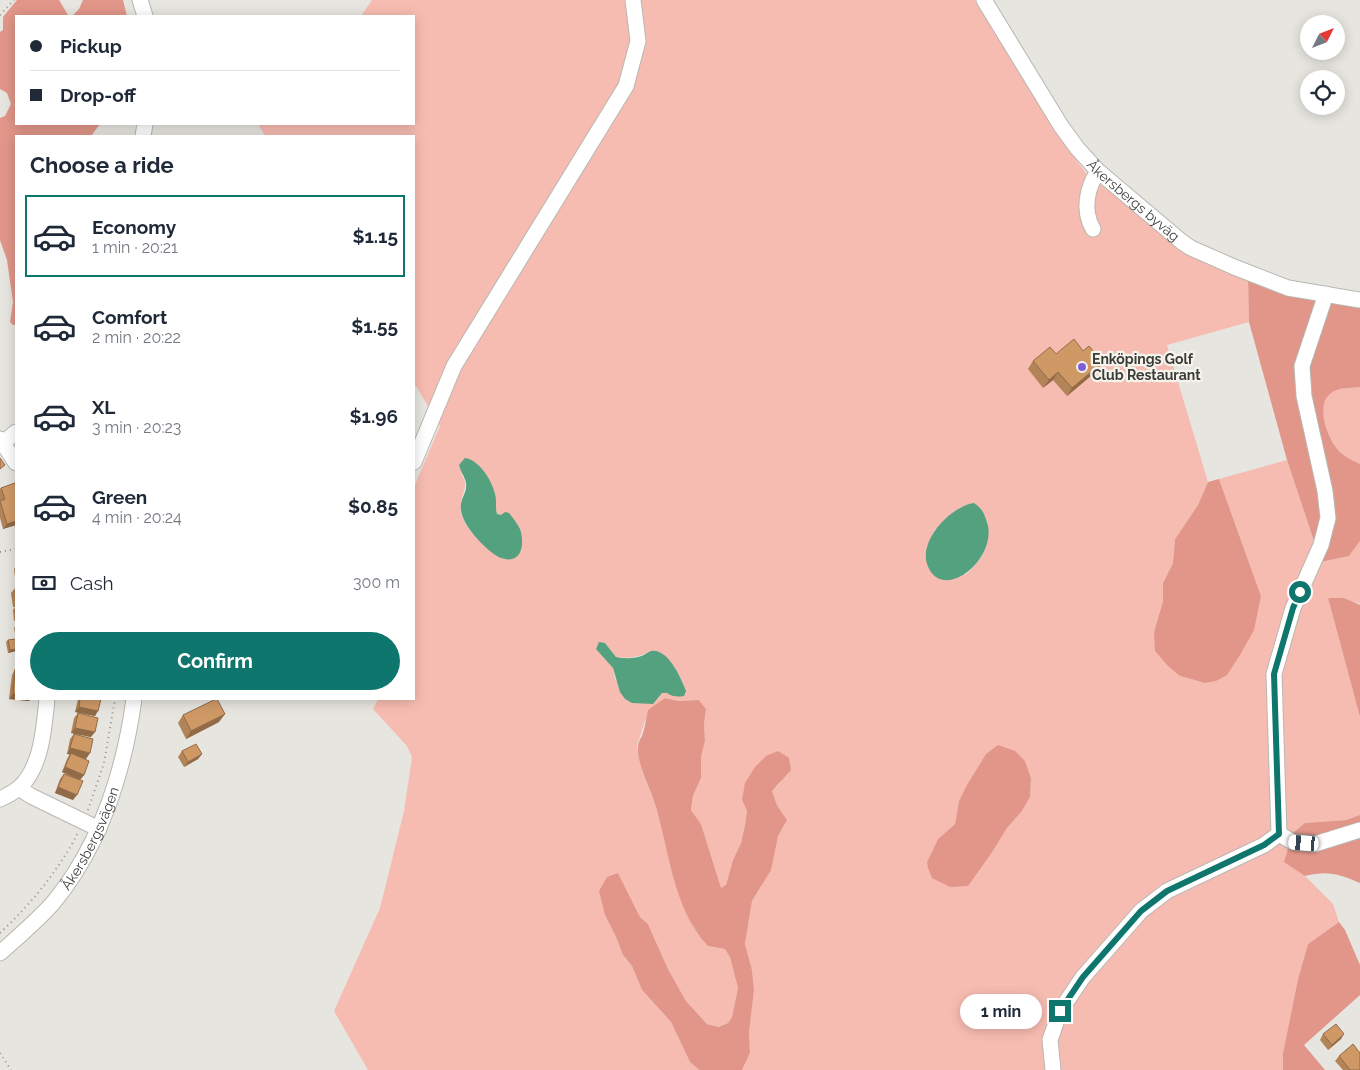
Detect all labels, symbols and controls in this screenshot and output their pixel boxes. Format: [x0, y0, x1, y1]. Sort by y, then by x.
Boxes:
north arrow [1300, 15, 1345, 60]
map controls [1300, 15, 1345, 115]
text: Pickup [60, 35, 122, 57]
button: locate [1300, 70, 1345, 115]
text: Drop-off [60, 84, 136, 106]
text: Choose a ride [30, 152, 174, 178]
street label: Åkersbergs byväg [1084, 156, 1183, 244]
icon: car [32, 214, 77, 259]
text: Economy [92, 216, 176, 238]
text: $1.15 [352, 225, 398, 247]
text: 1 min · 20:21 [92, 238, 178, 257]
icon: car [32, 304, 77, 349]
text: Comfort [92, 306, 167, 328]
text: $1.55 [351, 315, 398, 337]
text: 2 min · 20:22 [92, 328, 181, 347]
place label: Enköpings Golf Club Restaurant [1092, 351, 1201, 383]
marker: Enköpings Golf Club Restaurant [1076, 361, 1088, 373]
icon: car [32, 394, 77, 439]
text: XL [92, 396, 115, 418]
text: $1.96 [350, 405, 398, 427]
text: 3 min · 20:23 [92, 418, 181, 437]
icon: car [32, 484, 77, 529]
text: Green [92, 486, 147, 508]
text: $0.85 [348, 495, 398, 517]
text: 4 min · 20:24 [92, 508, 182, 527]
icon: cash [30, 569, 58, 597]
text: Cash [70, 572, 114, 594]
text: 300 m [353, 573, 400, 592]
route start [1289, 581, 1311, 603]
button: Confirm [30, 632, 400, 690]
street label: Åkersbergsvägen [57, 785, 122, 893]
car [1288, 834, 1319, 852]
callout: 1 min [960, 994, 1042, 1028]
route end [1049, 1000, 1071, 1022]
text: 1 min [981, 1002, 1021, 1021]

